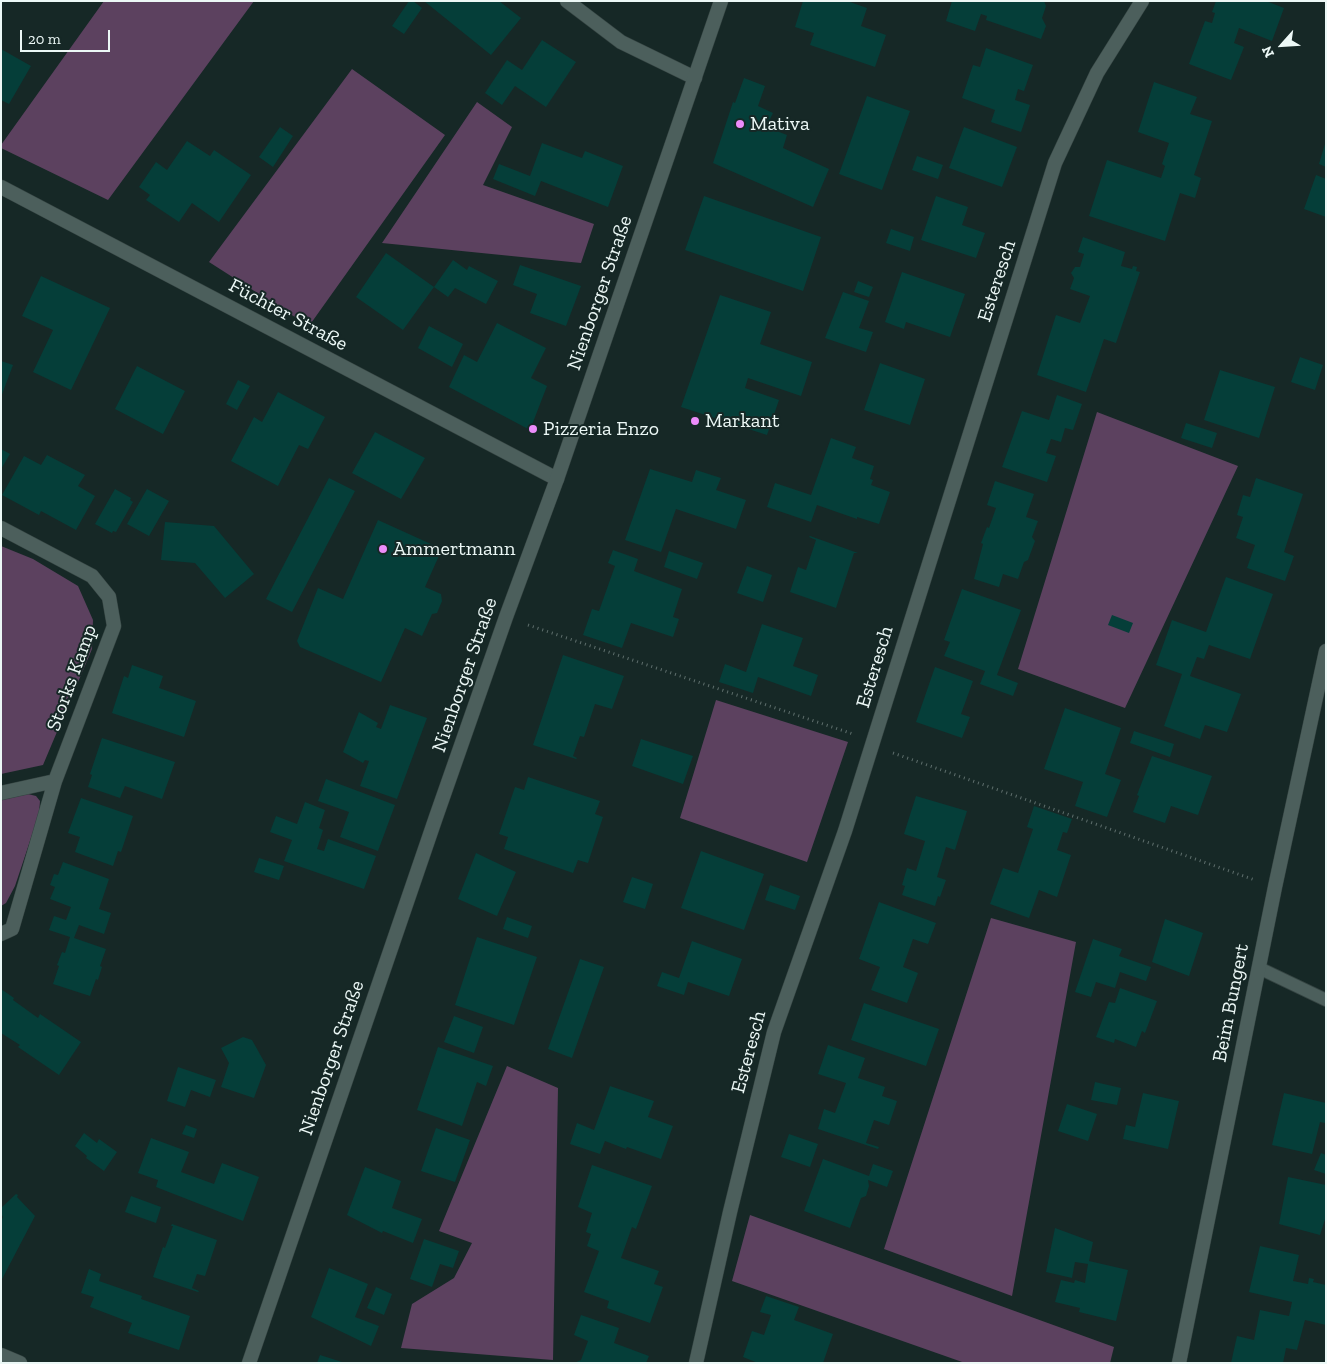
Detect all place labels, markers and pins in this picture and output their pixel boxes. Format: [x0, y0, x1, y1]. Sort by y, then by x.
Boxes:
place label: Mativa [750, 112, 810, 136]
marker: Mativa [734, 118, 746, 130]
place label: Markant [705, 409, 779, 433]
marker: Markant [689, 415, 701, 427]
place label: Pizzeria Enzo [543, 417, 659, 441]
marker: Pizzeria Enzo [527, 423, 539, 435]
place label: Ammertmann [393, 537, 516, 561]
marker: Ammertmann [377, 543, 389, 555]

